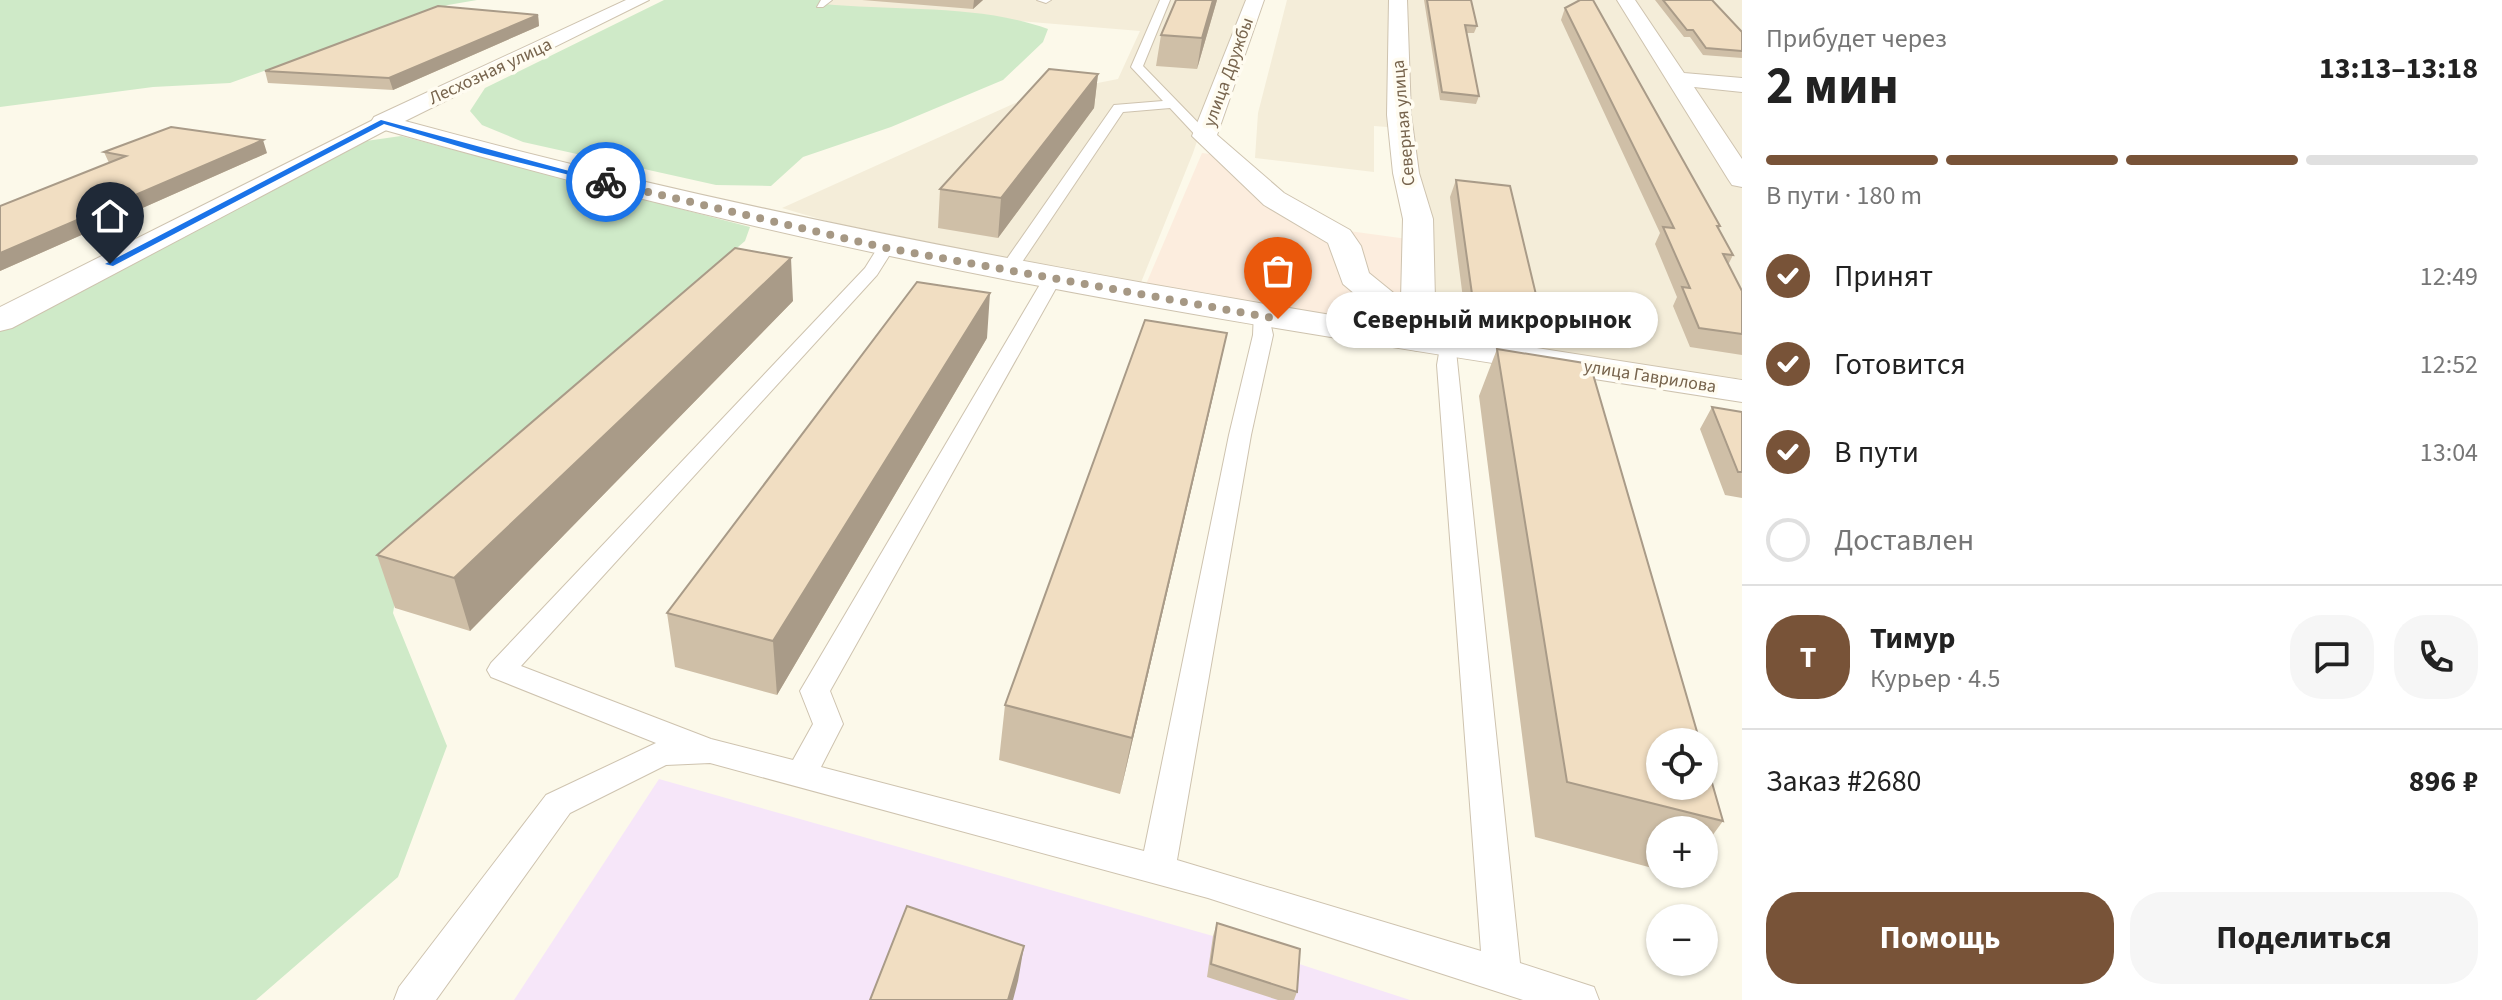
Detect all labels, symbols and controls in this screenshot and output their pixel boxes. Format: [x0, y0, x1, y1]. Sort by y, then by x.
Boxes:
street label: улица Дружбы [1197, 14, 1260, 130]
text: Прибудет через [1766, 20, 1947, 57]
street label: Лесхозная улица [425, 32, 556, 111]
text: 13:13–13:18 [2319, 47, 2478, 90]
text: 2 мин [1766, 50, 1899, 124]
street label: Северная улица [1386, 59, 1421, 187]
courier [566, 142, 646, 222]
icon: bike [584, 160, 628, 204]
text: В пути · 180 m [1766, 177, 1922, 214]
pin [76, 182, 144, 264]
icon: home [88, 194, 132, 238]
pin [1244, 237, 1312, 319]
icon: bag [1256, 249, 1300, 293]
icon: check [1766, 254, 1810, 298]
text: Принят [1834, 255, 1933, 298]
text: 12:49 [2420, 258, 2478, 295]
callout: Северный микрорынок [1326, 291, 1658, 347]
text: Северный микрорынок [1352, 301, 1632, 338]
icon: check [1766, 342, 1810, 386]
text: Готовится [1834, 343, 1966, 386]
text: 12:52 [2420, 346, 2478, 383]
street label: улица Гаврилова [1582, 354, 1718, 399]
icon: check [1766, 430, 1810, 474]
text: В пути [1834, 431, 1919, 474]
text: 13:04 [2420, 434, 2478, 471]
text: Доставлен [1834, 519, 1974, 562]
button: chat [2290, 615, 2374, 699]
button: phone [2394, 615, 2478, 699]
text: Тимур [1870, 617, 1956, 660]
text: Т [1800, 636, 1816, 679]
text: Курьер · 4.5 [1870, 660, 2000, 697]
map controls [1646, 728, 1718, 976]
button: locate [1646, 728, 1718, 800]
text: Заказ #2680 [1766, 760, 1922, 803]
text: 896 ₽ [2409, 760, 2478, 803]
button: + [1646, 816, 1718, 888]
button: Помощь [1766, 892, 2114, 984]
button: Поделиться [2130, 892, 2478, 984]
button: − [1646, 904, 1718, 976]

